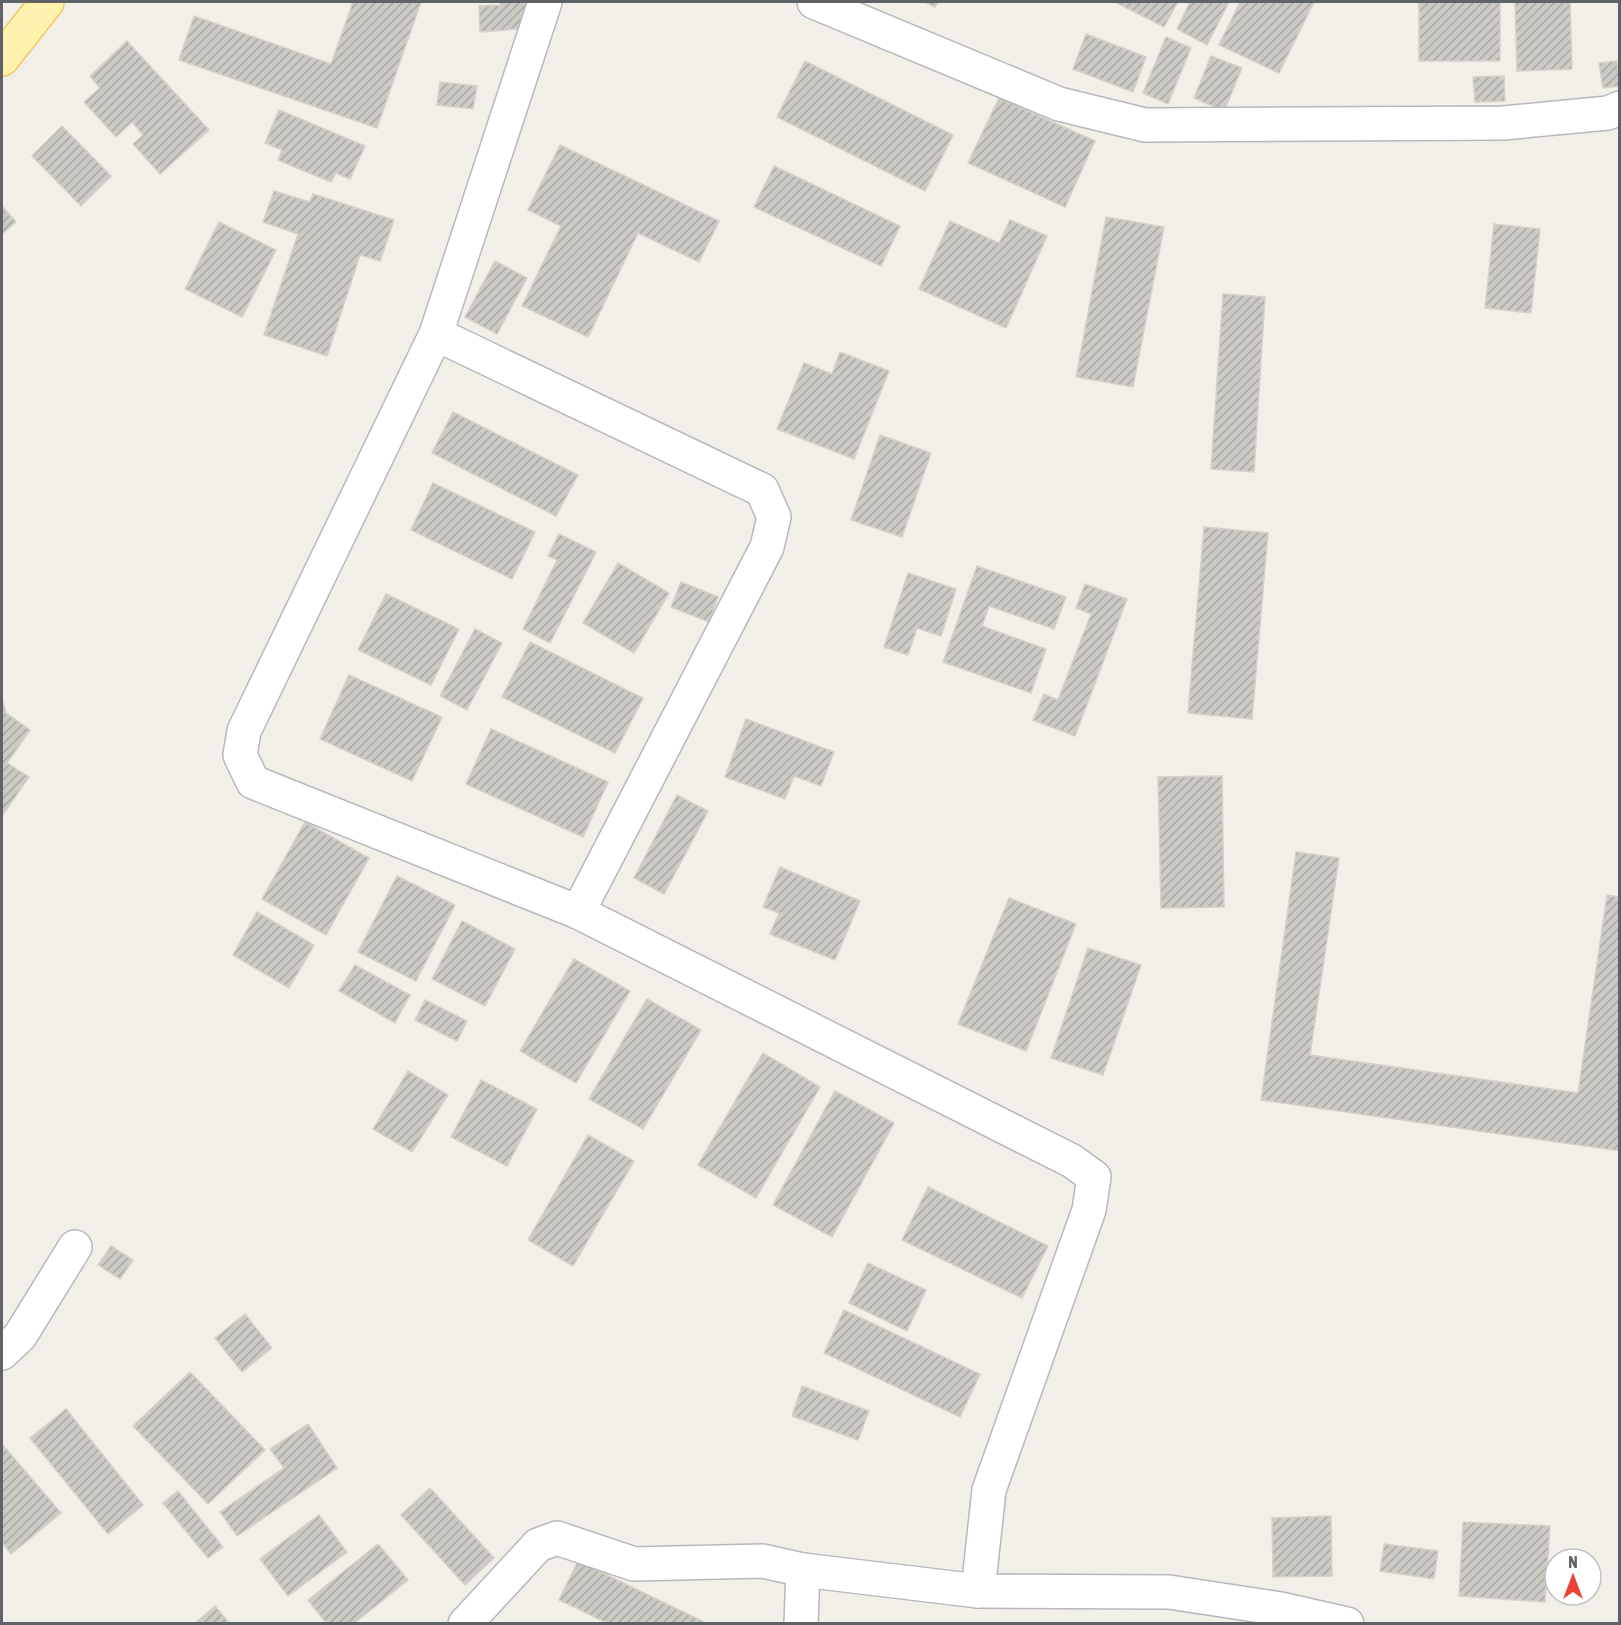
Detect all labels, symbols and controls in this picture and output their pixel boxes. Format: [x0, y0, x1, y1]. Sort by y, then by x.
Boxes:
north arrow [1543, 1547, 1603, 1607]
text: N [1568, 1553, 1578, 1571]

